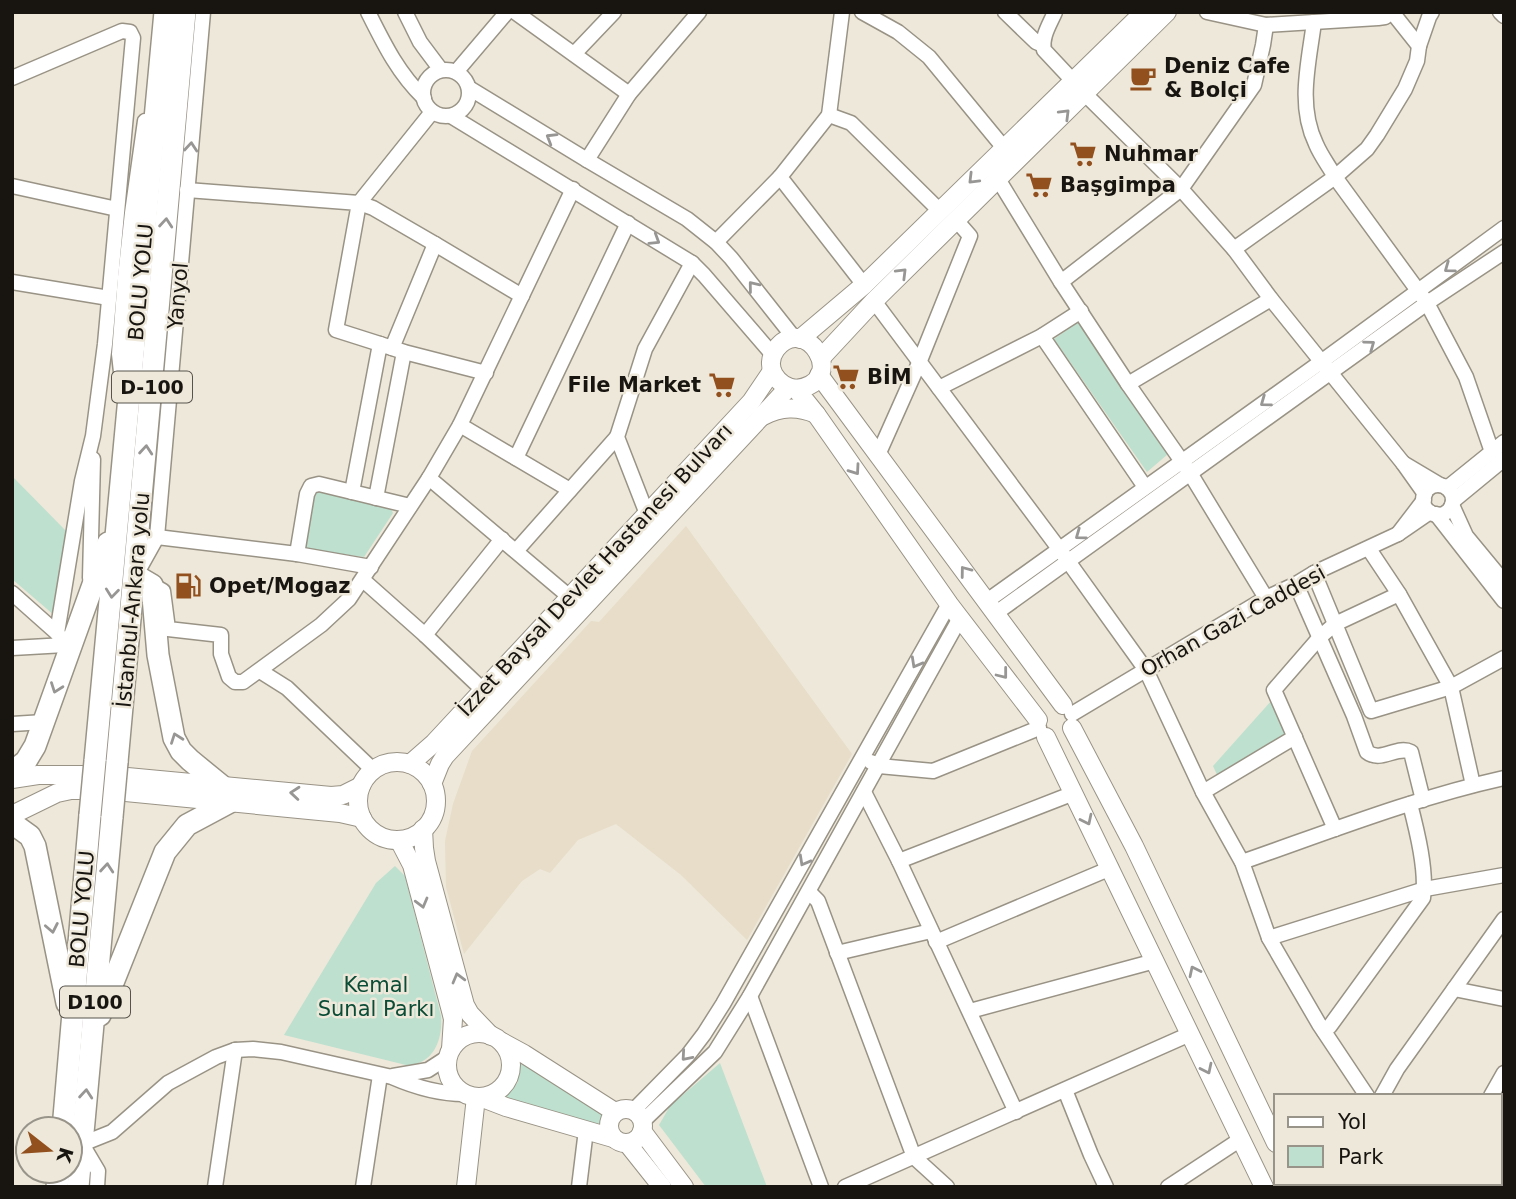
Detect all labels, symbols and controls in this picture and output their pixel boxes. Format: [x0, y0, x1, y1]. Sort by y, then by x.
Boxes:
place label: Deniz Cafe & Bolçi [1164, 54, 1290, 102]
cafe icon: Deniz Cafe & Bolçi [1128, 63, 1158, 93]
one-way arrow [1056, 109, 1069, 122]
one-way arrow [546, 134, 559, 147]
supermarket icon: Nuhmar [1068, 139, 1098, 169]
one-way arrow [183, 141, 198, 152]
place label: Nuhmar [1104, 142, 1199, 166]
supermarket icon: Başgimpa [1024, 170, 1054, 200]
one-way arrow [968, 171, 981, 184]
place label: Başgimpa [1060, 173, 1176, 197]
one-way arrow [158, 217, 173, 228]
street label: BOLU YOLU [124, 222, 158, 342]
one-way arrow [648, 232, 661, 245]
one-way arrow [1444, 260, 1456, 273]
street label: Yanyol [163, 261, 193, 332]
one-way arrow [894, 269, 907, 282]
one-way arrow [748, 281, 761, 293]
one-way arrow [1362, 340, 1375, 353]
supermarket icon: BİM [831, 362, 861, 392]
place label: BİM [867, 364, 912, 389]
supermarket icon: File Market [707, 370, 737, 400]
road number: D-100 [112, 372, 192, 402]
place label: File Market [568, 373, 701, 397]
one-way arrow [1260, 394, 1273, 407]
street label: İzzet Baysal Devlet Hastanesi Bulvarı [452, 418, 737, 721]
one-way arrow [138, 444, 153, 455]
one-way arrow [847, 462, 859, 475]
street label: İstanbul-Ankara yolu [111, 491, 154, 709]
one-way arrow [1075, 527, 1088, 539]
street label: Orhan Gazi Caddesi [1136, 560, 1330, 682]
one-way arrow [961, 566, 973, 579]
fuel station icon: Opet/Mogaz [173, 571, 203, 601]
place label: Opet/Mogaz [209, 574, 351, 598]
one-way arrow [104, 587, 119, 598]
one-way arrow [911, 656, 924, 668]
one-way arrow [994, 666, 1007, 679]
one-way arrow [50, 682, 64, 694]
one-way arrow [170, 733, 184, 745]
one-way arrow [290, 786, 301, 801]
one-way arrow [1079, 813, 1093, 825]
street label: BOLU YOLU [65, 849, 99, 969]
one-way arrow [799, 854, 812, 867]
one-way arrow [99, 862, 114, 873]
one-way arrow [414, 897, 428, 909]
one-way arrow [43, 922, 58, 934]
one-way arrow [1188, 966, 1202, 978]
one-way arrow [452, 972, 466, 984]
park label: Kemal Sunal Parkı [318, 973, 434, 1021]
road number: D100 [60, 986, 130, 1018]
one-way arrow [682, 1047, 694, 1060]
one-way arrow [1199, 1062, 1213, 1074]
one-way arrow [79, 1089, 94, 1100]
legend [1274, 1094, 1502, 1185]
text: Yol [1337, 1110, 1367, 1134]
north arrow [14, 1115, 84, 1185]
text: K [52, 1145, 78, 1166]
text: Park [1338, 1145, 1384, 1169]

